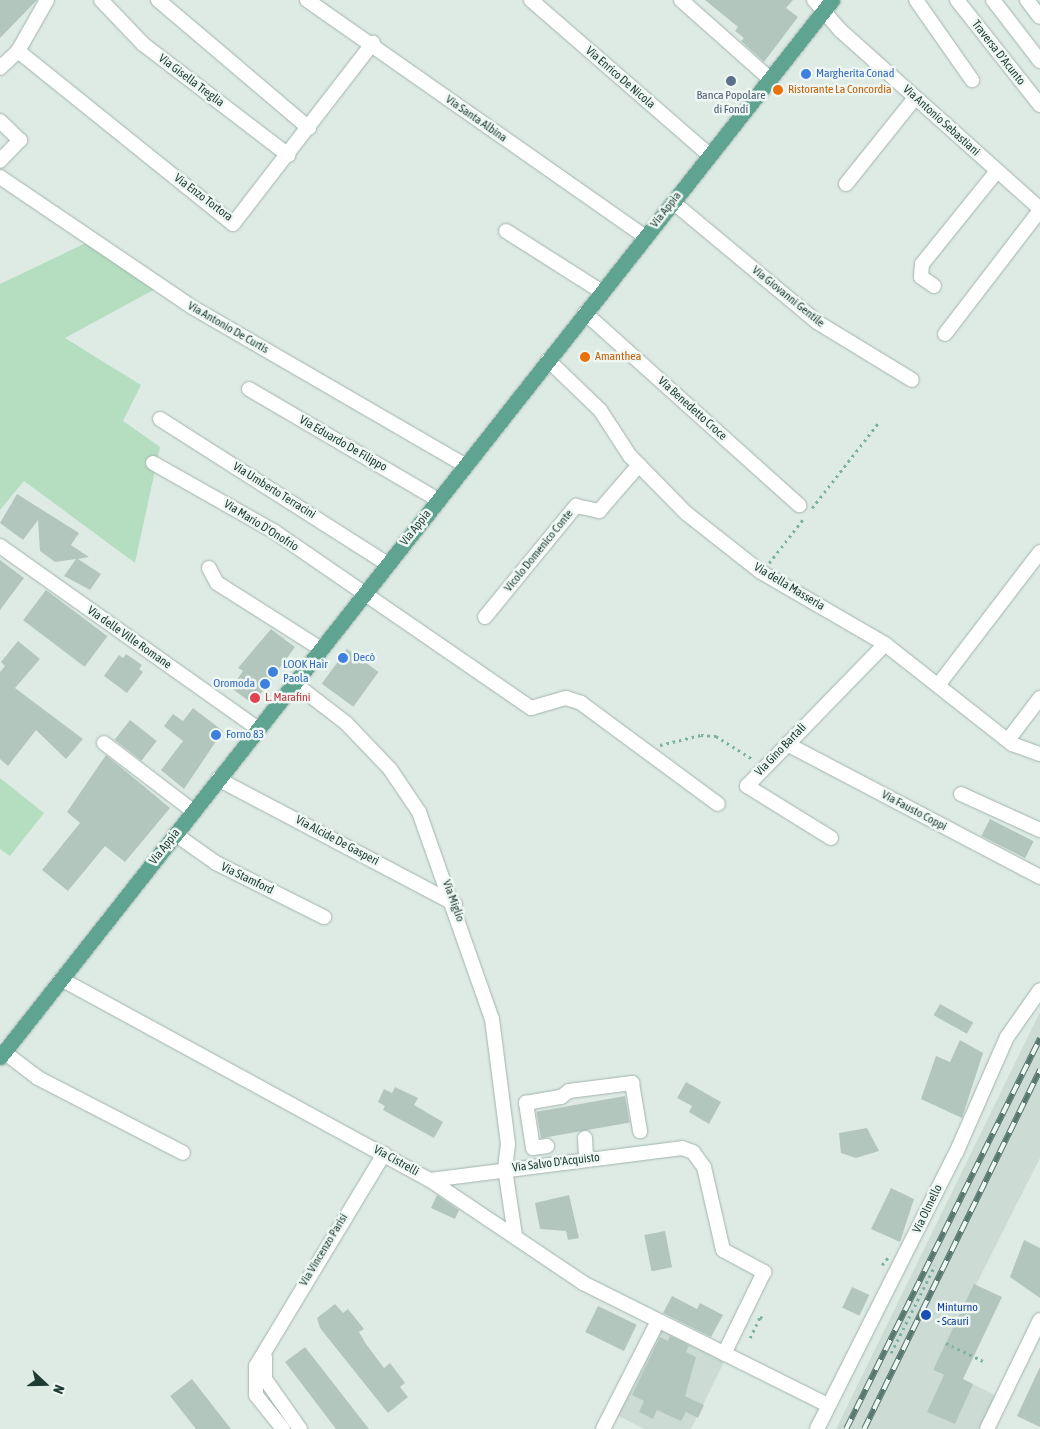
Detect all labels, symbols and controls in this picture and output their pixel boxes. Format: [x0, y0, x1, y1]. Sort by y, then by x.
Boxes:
street label: Traversa D'Acunto [968, 18, 1028, 88]
street label: Via Enrico De Nicola [582, 44, 658, 112]
street label: Via Gisella Treglia [155, 52, 227, 110]
place label: Margherita Conad [816, 67, 894, 81]
marker: Margherita Conad [800, 68, 812, 80]
marker: Banca Popolare di Fondi [725, 75, 737, 87]
place label: Ristorante La Concordia [788, 83, 891, 97]
street label: Via Antonio Sebastiani [899, 83, 983, 159]
marker: Ristorante La Concordia [772, 84, 784, 96]
place label: Banca Popolare di Fondi [696, 89, 766, 117]
street label: Via Santa Albina [442, 92, 510, 146]
street label: Via Enzo Tortora [171, 171, 235, 225]
street label: Via Appia [648, 189, 684, 231]
street label: Via Giovanni Gentile [749, 263, 827, 331]
street label: Via Antonio De Curtis [185, 299, 271, 357]
place label: Amanthea [595, 350, 641, 364]
marker: Amanthea [579, 351, 591, 363]
street label: Via Benedetto Croce [655, 374, 729, 444]
street label: Via Eduardo De Filippo [297, 413, 389, 475]
street label: Via Umberto Terracini [230, 460, 318, 522]
street label: Via Mario D'Onofrio [221, 497, 301, 555]
street label: Via Appia [398, 507, 434, 549]
street label: Vicolo Domenico Conte [501, 507, 577, 595]
street label: Via della Masseria [751, 560, 827, 614]
street label: Via delle Ville Romane [84, 604, 174, 672]
place label: Decò [353, 651, 375, 665]
marker: Decò [337, 652, 349, 664]
place label: LOOK Hair Paola [283, 658, 328, 686]
marker: LOOK Hair Paola [267, 666, 279, 678]
place label: Oromoda [213, 677, 255, 691]
marker: Oromoda [259, 678, 271, 690]
place label: L. Marafini [265, 691, 311, 705]
marker: L. Marafini [249, 692, 261, 704]
street label: Via Gino Bartali [752, 721, 810, 779]
place label: Forno 83 [226, 728, 264, 742]
marker: Forno 83 [210, 729, 222, 741]
street label: Via Fausto Coppi [879, 788, 949, 834]
street label: Via Alcide De Gasperi [293, 813, 381, 869]
street label: Via Appia [147, 826, 183, 868]
street label: Via Stamford [218, 860, 276, 898]
street label: Via Miglio [439, 878, 467, 924]
street label: Via Cistrelli [371, 1143, 421, 1179]
street label: Via Salvo D'Acquisto [511, 1150, 601, 1176]
street label: Via Olmello [910, 1182, 946, 1236]
street label: Via Vincenzo Parisi [297, 1211, 351, 1289]
place label: Minturno - Scauri [937, 1301, 978, 1329]
marker: Minturno - Scauri [919, 1308, 933, 1322]
north arrow [20, 1359, 70, 1409]
text: N [50, 1383, 68, 1396]

